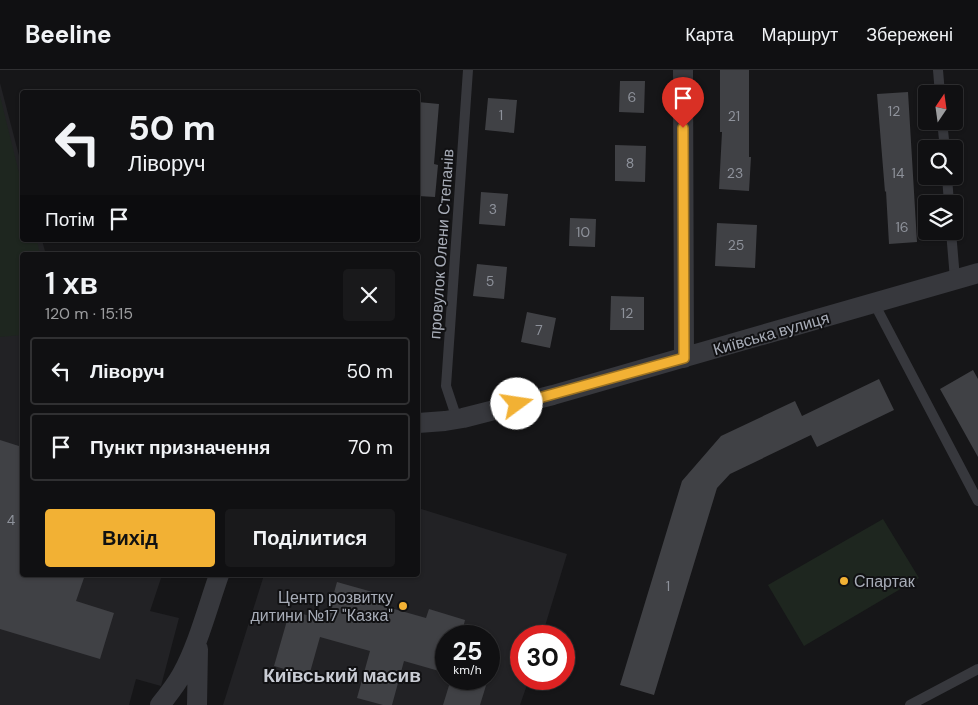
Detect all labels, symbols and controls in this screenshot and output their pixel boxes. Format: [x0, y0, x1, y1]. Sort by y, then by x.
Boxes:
text: Beeline [25, 19, 111, 50]
text: Карта [685, 23, 733, 47]
text: Маршрут [761, 23, 838, 47]
text: Збережені [866, 23, 953, 47]
pin [662, 77, 704, 128]
icon: arrive [669, 84, 697, 112]
north arrow [918, 85, 962, 130]
map controls [918, 85, 963, 240]
house number: 6 [628, 88, 636, 106]
house number: 12 [888, 102, 900, 120]
text: 50 m [128, 105, 216, 151]
house number: 1 [499, 106, 503, 124]
house number: 21 [728, 107, 740, 125]
icon: left [45, 110, 110, 175]
button: search [918, 140, 963, 185]
street label: провулок Олени Степанів [424, 148, 459, 340]
text: Ліворуч [128, 149, 205, 178]
house number: 8 [626, 154, 634, 172]
house number: 23 [727, 164, 743, 182]
house number: 14 [892, 164, 905, 182]
button: layers [918, 195, 963, 240]
house number: 3 [489, 200, 497, 218]
icon: arrive [105, 205, 133, 233]
text: Потім [45, 207, 95, 232]
house number: 16 [895, 218, 909, 236]
house number: 10 [576, 223, 590, 241]
house number: 25 [728, 236, 744, 254]
text: 1 хв [45, 264, 98, 303]
button: close [343, 269, 395, 321]
house number: 5 [486, 272, 494, 290]
text: 120 m · 15:15 [45, 303, 133, 324]
house number: 12 [621, 304, 633, 322]
street label: Київська вулиця [711, 307, 832, 360]
house number: 7 [535, 321, 543, 339]
icon: left [47, 357, 75, 385]
text: Ліворуч [90, 359, 165, 384]
text: 50 m [346, 359, 393, 384]
position arrow [490, 377, 542, 429]
icon: arrive [47, 433, 75, 461]
text: Пункт призначення [90, 435, 270, 460]
text: 70 m [348, 435, 393, 460]
button: Вихід [45, 509, 215, 567]
button: Поділитися [225, 509, 395, 567]
house number: 4 [7, 511, 16, 529]
place label: Спартак [854, 571, 916, 592]
marker: Спартак [838, 575, 850, 587]
house number: 1 [666, 577, 670, 595]
place label: Центр розвитку дитини №17 "Казка" [251, 587, 393, 626]
marker: Центр розвитку дитини №17 "Казка" [397, 600, 409, 612]
speed limit sign: 30 [510, 625, 575, 690]
text: 25 [453, 635, 482, 668]
text: km/h [453, 662, 482, 678]
district label: Київський масив [263, 663, 421, 688]

